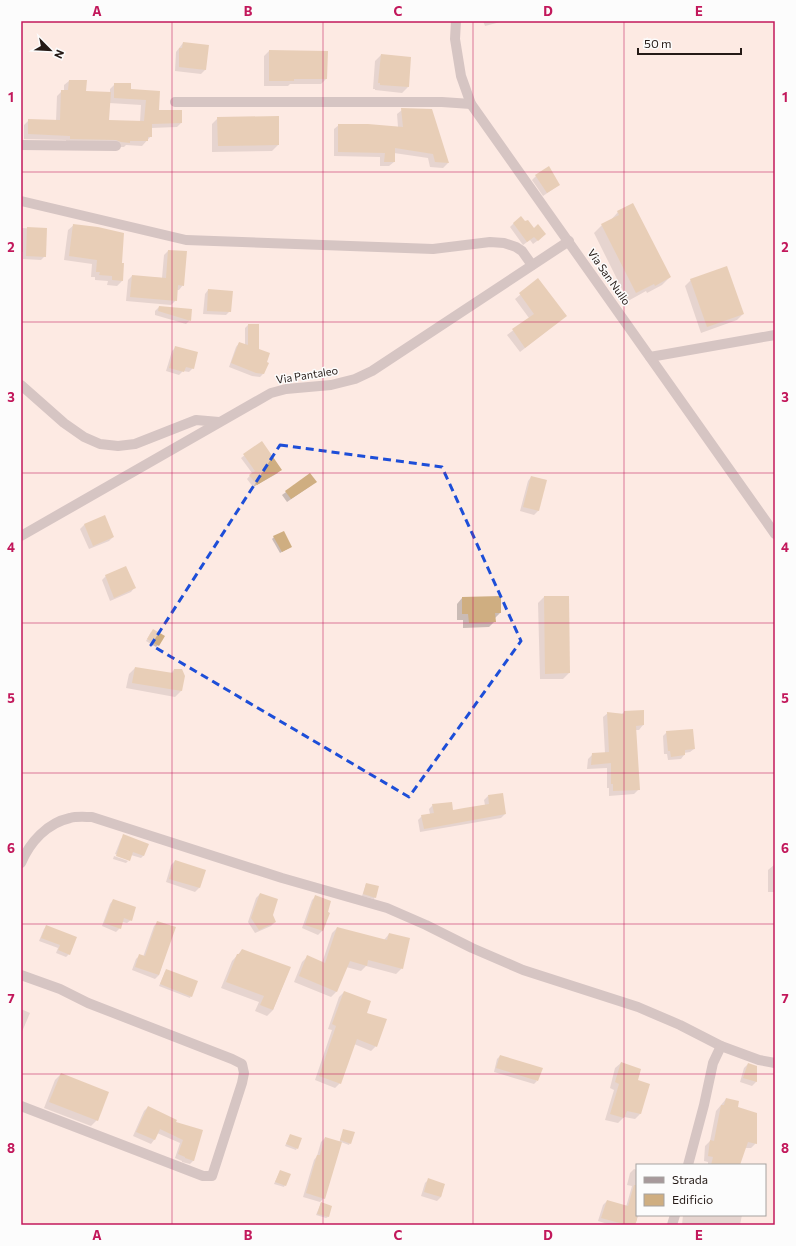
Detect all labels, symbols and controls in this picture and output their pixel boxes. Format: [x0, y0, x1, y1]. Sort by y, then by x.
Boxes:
text: A [92, 3, 102, 19]
text: B [244, 3, 253, 19]
text: C [394, 3, 403, 19]
text: D [543, 3, 553, 19]
text: E [695, 3, 703, 19]
north arrow [30, 30, 70, 70]
scale bar [638, 30, 741, 56]
text: 50 m [644, 36, 672, 50]
text: N [52, 48, 67, 61]
text: 1 [8, 89, 14, 105]
text: 1 [782, 89, 788, 105]
text: 2 [7, 239, 15, 255]
text: 2 [781, 239, 789, 255]
street label: Via San Nullo [585, 246, 634, 308]
street label: Via Pantaleo [275, 363, 339, 386]
text: 3 [7, 389, 15, 405]
text: 3 [781, 389, 789, 405]
text: 4 [7, 539, 15, 555]
text: 4 [781, 539, 789, 555]
text: 5 [7, 690, 15, 706]
text: 5 [781, 690, 789, 706]
text: 6 [7, 840, 15, 856]
text: 6 [781, 840, 789, 856]
text: 7 [7, 990, 15, 1006]
text: 7 [781, 990, 789, 1006]
text: 8 [7, 1140, 15, 1156]
text: 8 [781, 1140, 789, 1156]
legend [636, 1164, 766, 1216]
text: Strada [672, 1172, 708, 1186]
text: Edificio [672, 1192, 713, 1206]
text: A [92, 1227, 102, 1243]
text: B [244, 1227, 253, 1243]
text: C [394, 1227, 403, 1243]
text: D [543, 1227, 553, 1243]
text: E [695, 1227, 703, 1243]

